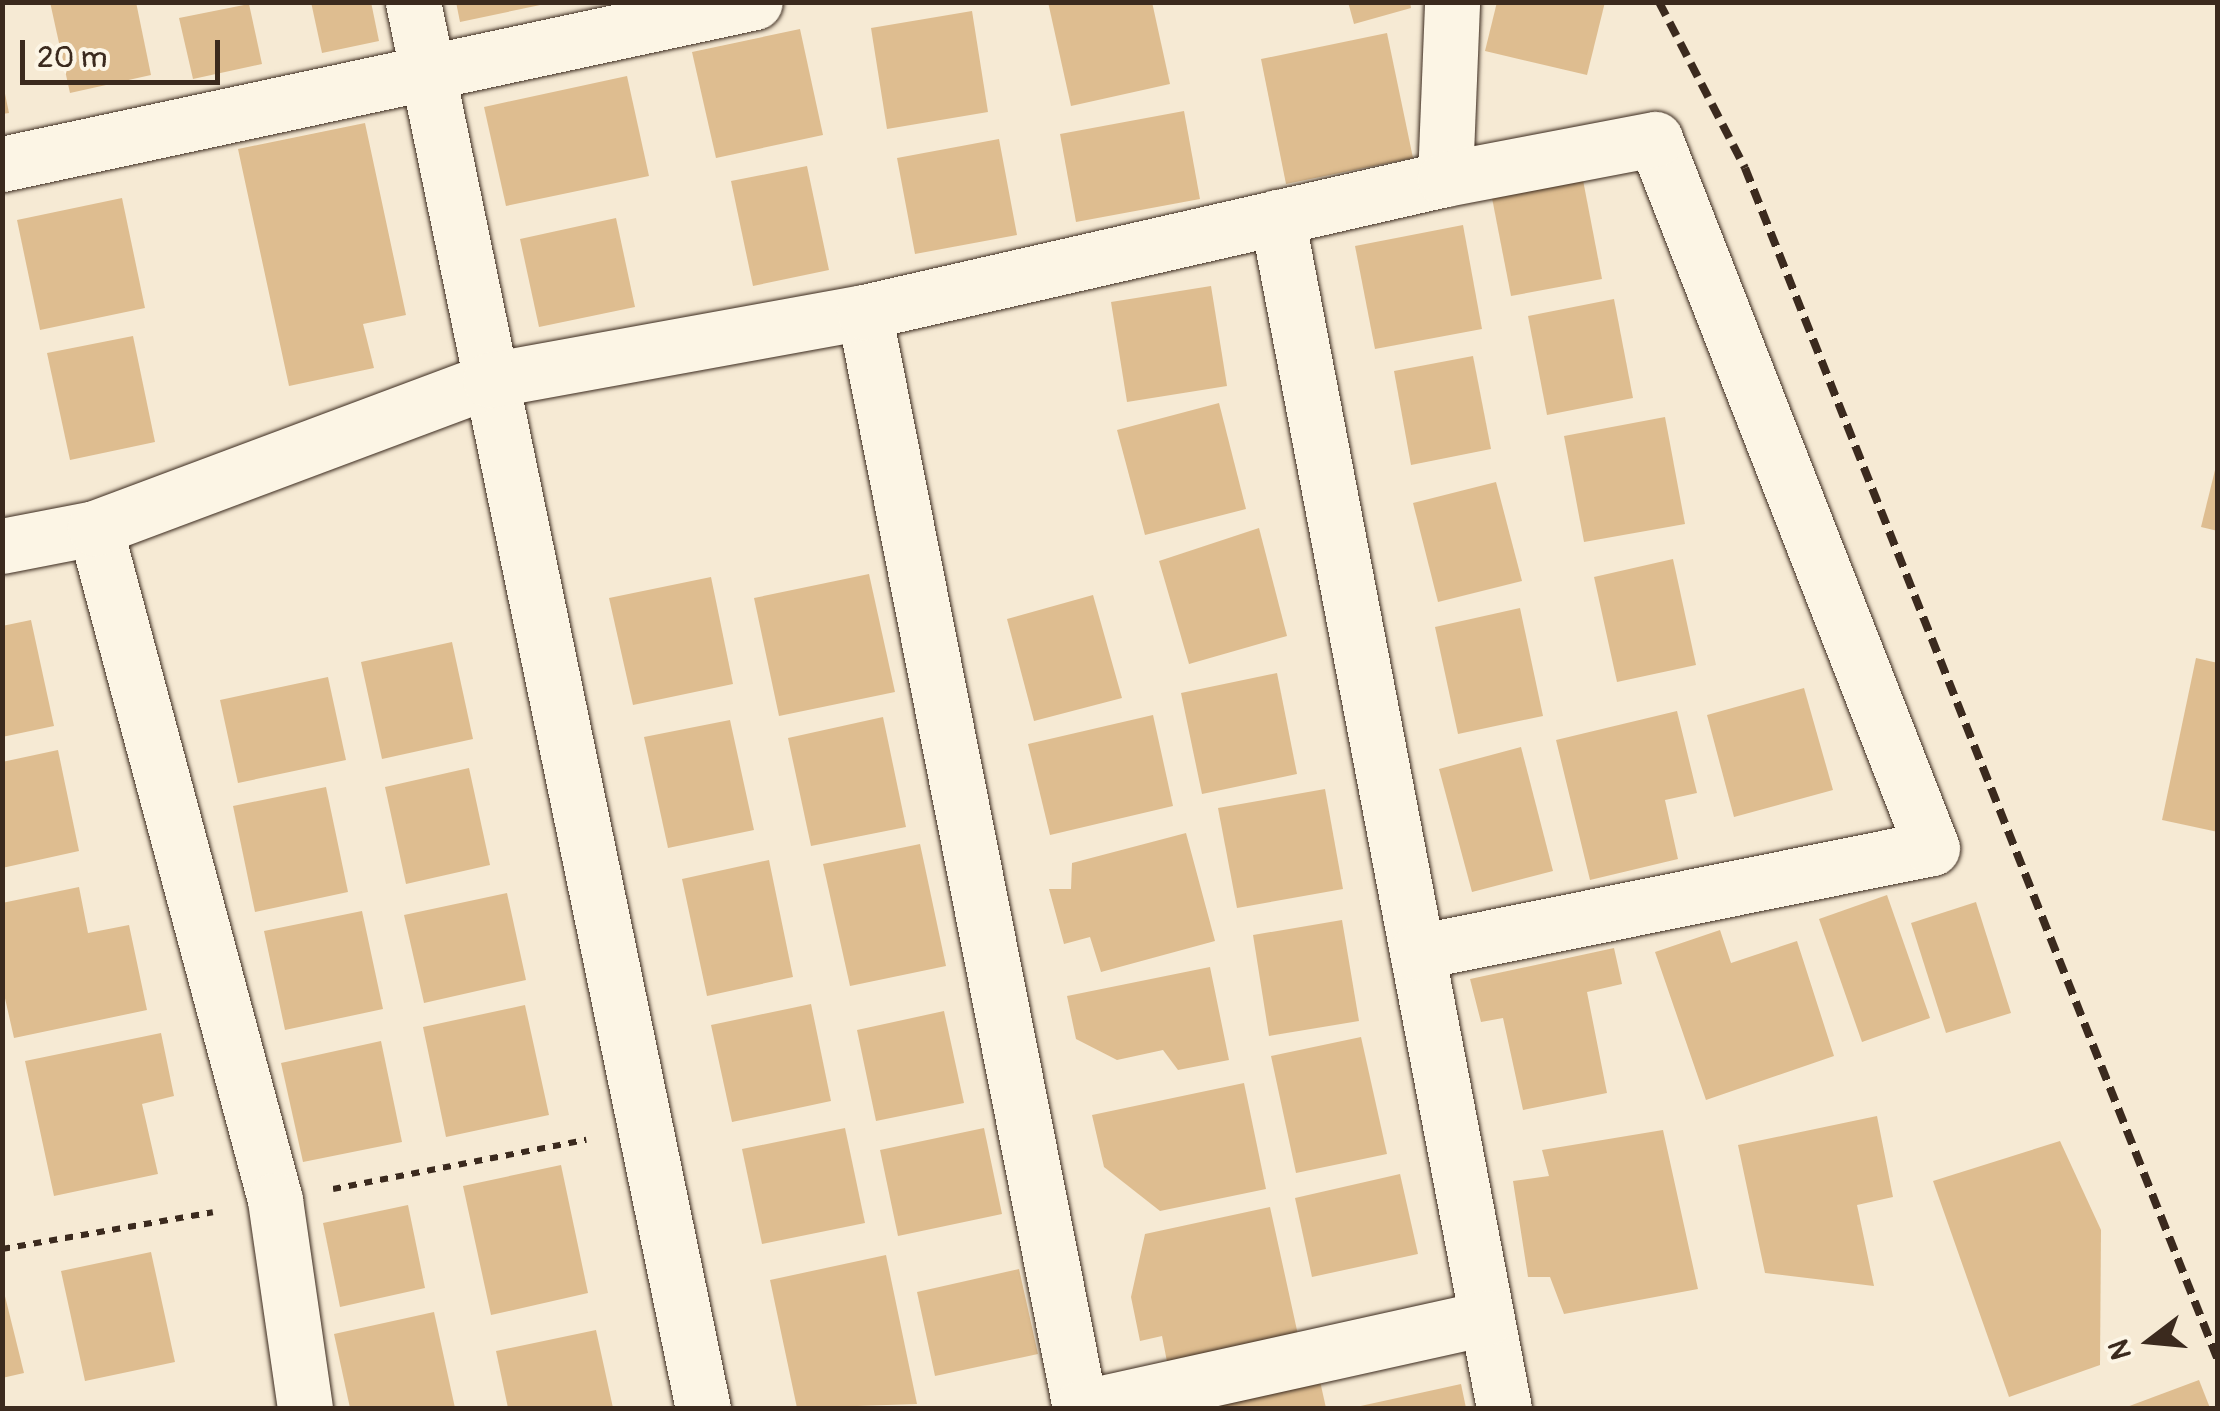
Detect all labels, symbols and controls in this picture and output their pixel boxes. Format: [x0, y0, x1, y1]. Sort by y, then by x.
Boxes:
scale bar [25, 20, 225, 82]
text: 20 m [37, 39, 107, 76]
north arrow [2100, 1291, 2200, 1391]
text: N [2101, 1335, 2140, 1363]

